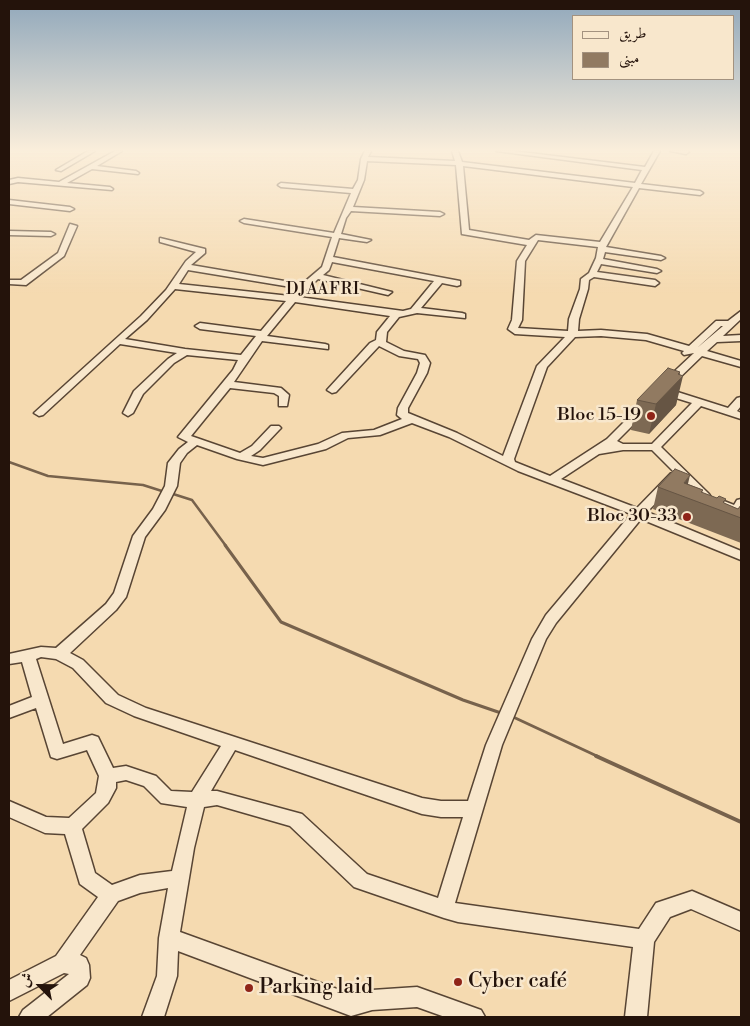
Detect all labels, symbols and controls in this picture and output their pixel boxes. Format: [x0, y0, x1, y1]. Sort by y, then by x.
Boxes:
legend [572, 15, 735, 80]
text: طريق [619, 24, 646, 43]
text: مبنى [619, 49, 639, 68]
district label: DJAAFRI [285, 280, 361, 300]
place label: Bloc 15-19 [557, 405, 641, 427]
marker: Bloc 15-19 [645, 410, 657, 422]
place label: Bloc 30-33 [587, 506, 677, 528]
marker: Bloc 30-33 [681, 511, 693, 523]
north arrow [15, 961, 65, 1011]
place label: Cyber café [468, 969, 567, 995]
text: ش [15, 970, 37, 990]
place label: Parking laid [259, 975, 373, 1001]
marker: Cyber café [452, 976, 464, 988]
marker: Parking laid [243, 982, 255, 994]

